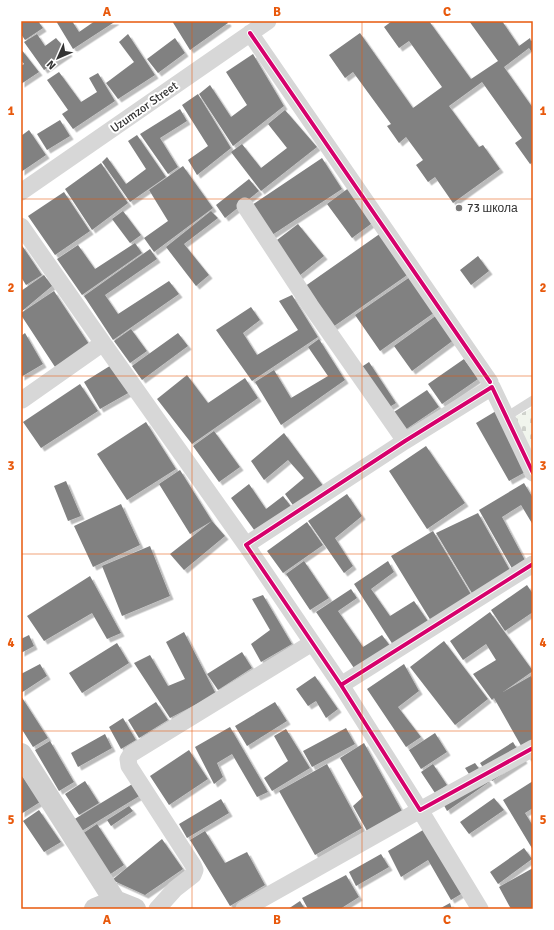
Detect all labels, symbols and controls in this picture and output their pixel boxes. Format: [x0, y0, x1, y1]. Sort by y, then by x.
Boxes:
text: A [103, 4, 112, 20]
text: B [273, 4, 281, 20]
text: C [443, 4, 451, 20]
north arrow [38, 38, 78, 78]
text: N [44, 57, 59, 72]
street label: Uzumzor Street [108, 79, 181, 136]
text: 1 [7, 103, 15, 119]
text: 1 [539, 103, 547, 119]
place label: 73 школа [467, 201, 518, 216]
marker: 73 школа [454, 203, 464, 213]
text: 2 [7, 280, 15, 296]
text: 2 [539, 280, 547, 296]
text: 3 [7, 458, 15, 474]
text: 3 [539, 458, 547, 474]
text: 4 [7, 635, 15, 651]
text: 4 [539, 635, 547, 651]
text: 5 [7, 812, 15, 828]
text: 5 [539, 812, 547, 828]
text: A [103, 912, 112, 928]
text: B [273, 912, 281, 928]
text: C [443, 912, 451, 928]

